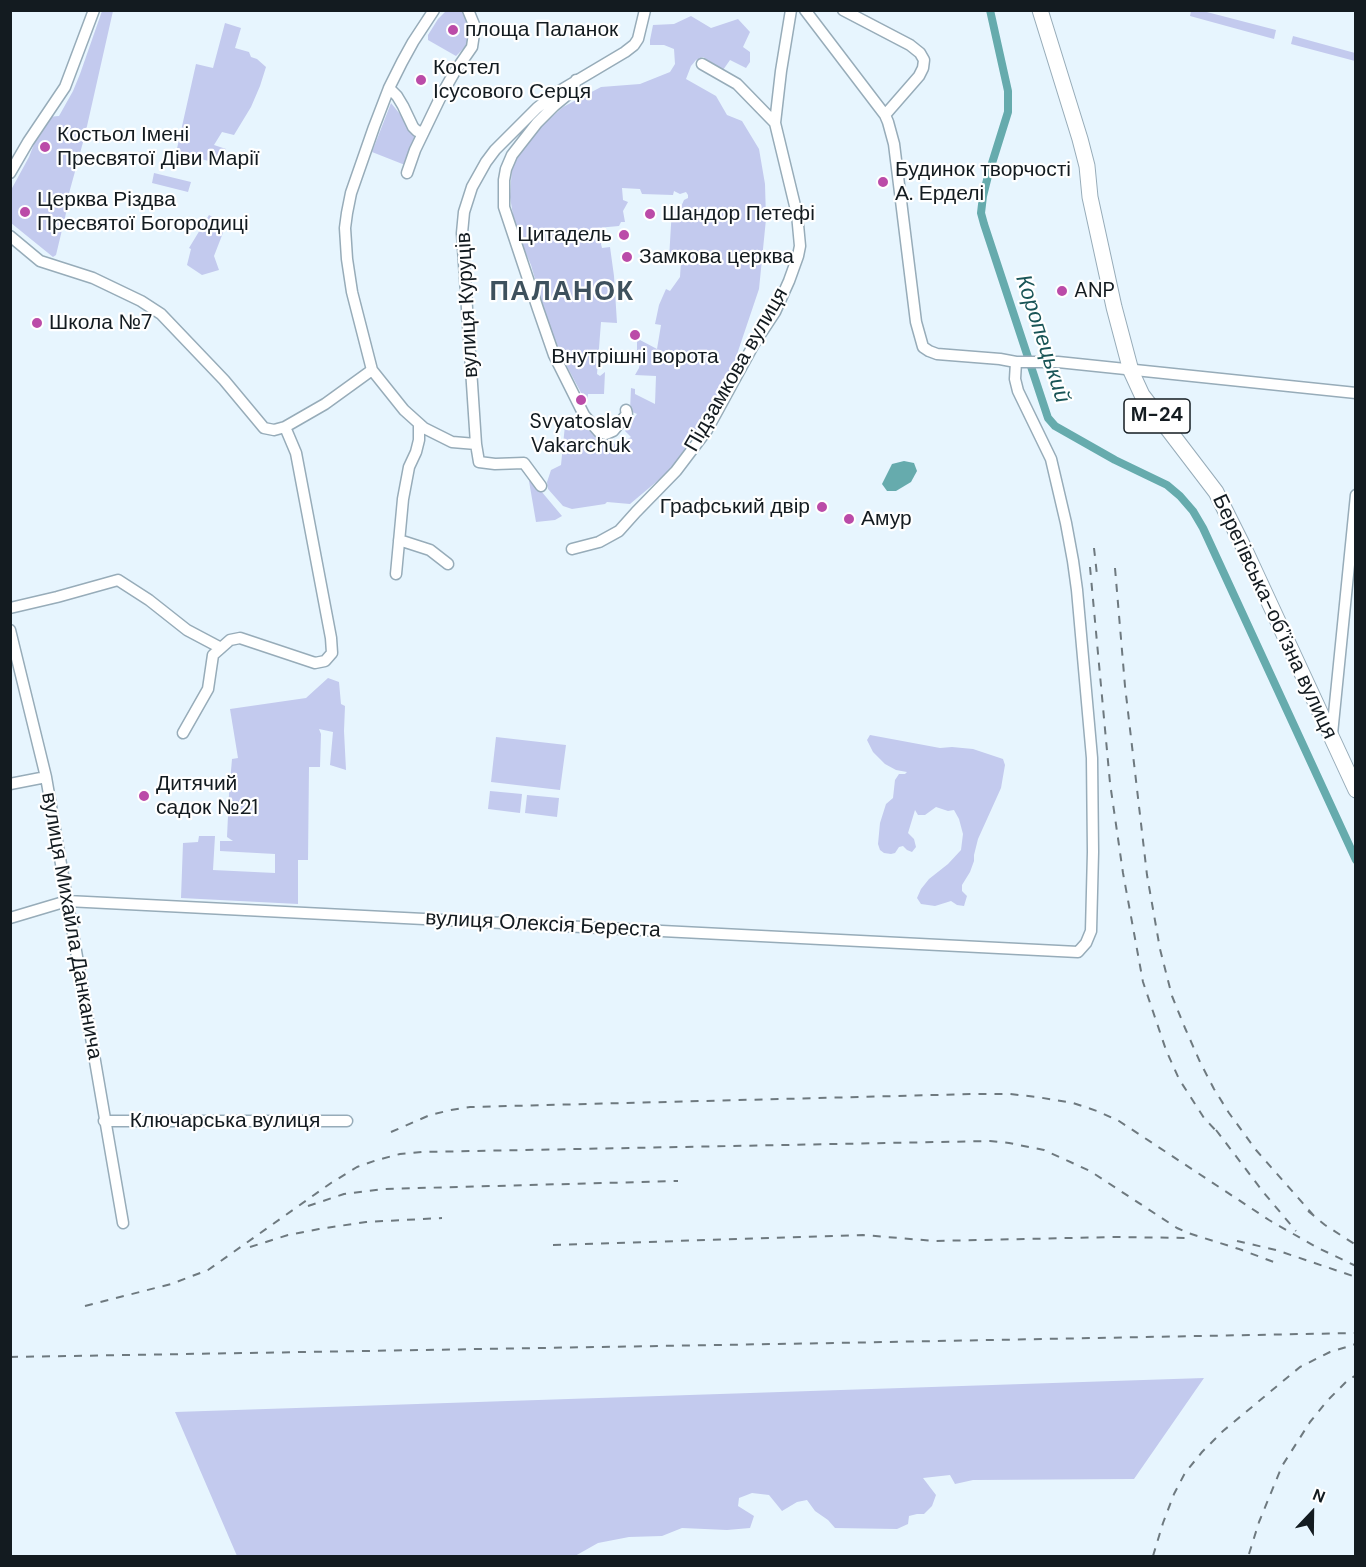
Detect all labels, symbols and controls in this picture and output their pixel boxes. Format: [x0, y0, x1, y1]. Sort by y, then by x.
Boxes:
place label: площа Паланок [465, 17, 618, 43]
marker: площа Паланок [446, 23, 460, 37]
place label: Костел Ісусового Серця [433, 55, 591, 105]
marker: Костел Ісусового Серця [414, 73, 428, 87]
place label: Костьол Імені Пресвятої Діви Марії [57, 122, 260, 172]
marker: Костьол Імені Пресвятої Діви Марії [38, 140, 52, 154]
place label: Будинок творчості А. Ерделі [895, 157, 1071, 207]
marker: Будинок творчості А. Ерделі [876, 175, 890, 189]
place label: Церква Різдва Пресвятої Богородиці [37, 187, 249, 237]
place label: Шандор Петефі [662, 201, 815, 227]
marker: Церква Різдва Пресвятої Богородиці [18, 205, 32, 219]
marker: Шандор Петефі [643, 207, 657, 221]
place label: Цитадель [517, 222, 612, 248]
marker: Цитадель [617, 228, 631, 242]
street label: вулиця Куруців [452, 231, 484, 379]
place label: Замкова церква [639, 244, 794, 270]
marker: Замкова церква [620, 250, 634, 264]
water label: Коропецький [1009, 272, 1075, 406]
district label: ПАЛАНОК [489, 277, 635, 309]
place label: ANP [1074, 278, 1115, 304]
street label: Підзамкова вулиця [680, 284, 794, 456]
marker: ANP [1055, 284, 1069, 298]
place label: Школа №7 [49, 310, 152, 336]
marker: Школа №7 [30, 316, 44, 330]
marker: Внутрішні ворота [628, 328, 642, 342]
place label: Внутрішні ворота [551, 344, 719, 370]
marker: Svyatoslav Vakarchuk [574, 393, 588, 407]
road number: М-24 [1124, 399, 1190, 433]
place label: Svyatoslav Vakarchuk [529, 409, 633, 459]
street label: Берегівська-обʼїзна вулиця [1206, 491, 1342, 743]
place label: Графський двір [660, 494, 810, 520]
marker: Графський двір [815, 500, 829, 514]
place label: Амур [861, 506, 912, 532]
marker: Амур [842, 512, 856, 526]
place label: Дитячий садок №21 [156, 771, 258, 821]
marker: Дитячий садок №21 [137, 789, 151, 803]
street label: вулиця Михайла Данканича [35, 790, 107, 1062]
street label: вулиця Олексія Береста [425, 906, 661, 944]
street label: Ключарська вулиця [130, 1108, 320, 1134]
north arrow [1282, 1483, 1342, 1543]
text: N [1310, 1484, 1328, 1508]

